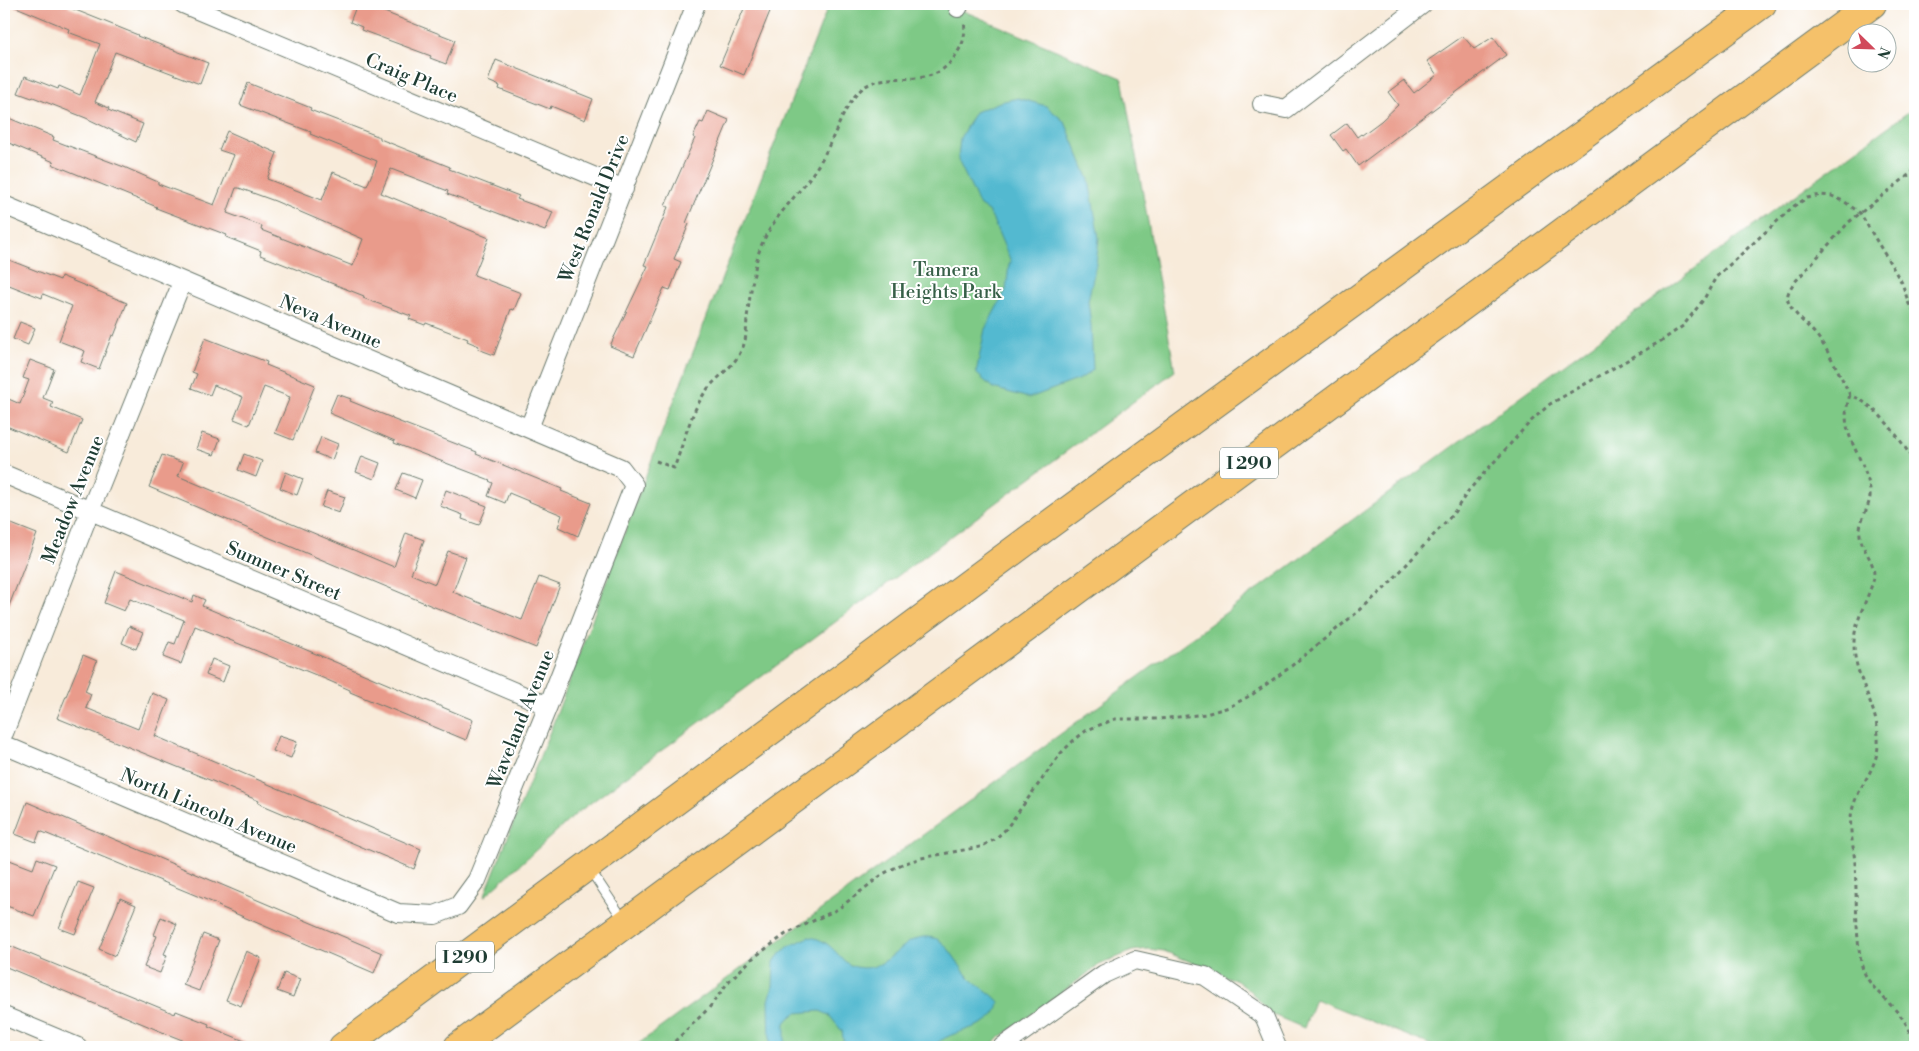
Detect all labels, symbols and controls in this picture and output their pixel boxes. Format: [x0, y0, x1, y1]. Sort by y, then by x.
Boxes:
north arrow [1846, 22, 1896, 72]
text: N [1873, 44, 1893, 61]
street label: Craig Place [362, 48, 462, 108]
street label: West Ronald Drive [553, 131, 635, 287]
park label: Tamera Heights Park [891, 258, 1002, 304]
street label: Neva Avenue [276, 290, 385, 354]
street label: Meadow Avenue [36, 431, 110, 567]
road number: I 290 [1220, 448, 1278, 478]
street label: Sumner Street [222, 536, 345, 606]
street label: Waveland Avenue [482, 646, 560, 793]
street label: North Lincoln Avenue [117, 763, 300, 859]
road number: I 290 [436, 942, 494, 972]

